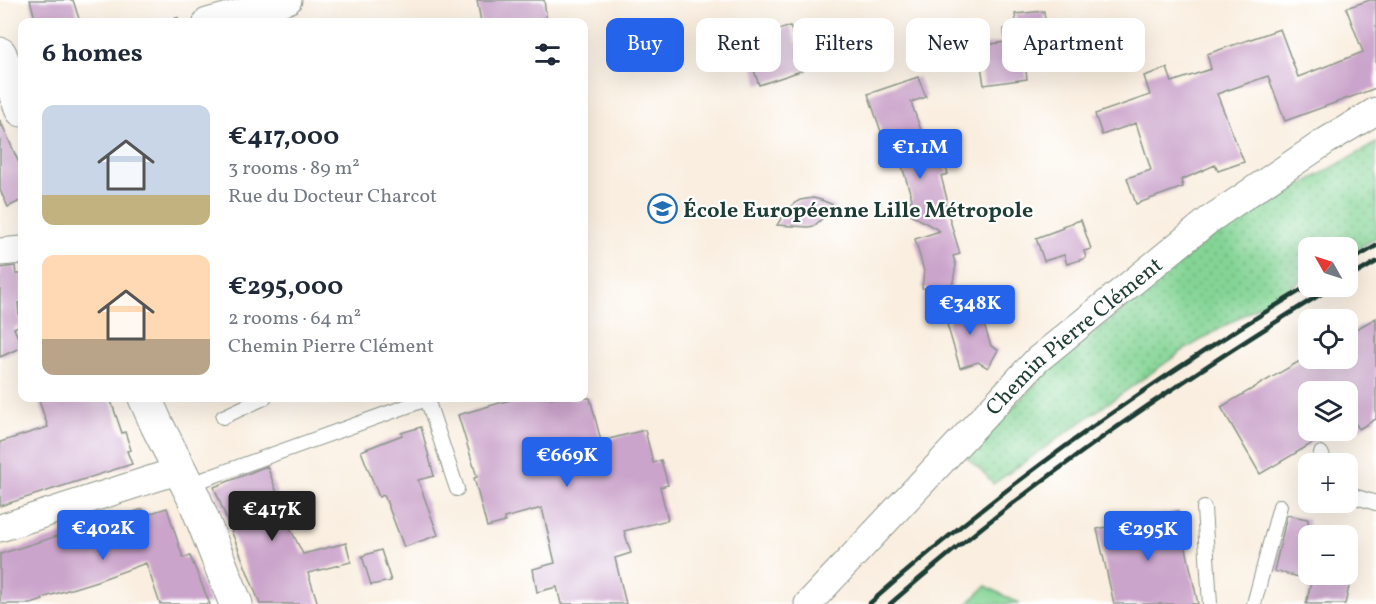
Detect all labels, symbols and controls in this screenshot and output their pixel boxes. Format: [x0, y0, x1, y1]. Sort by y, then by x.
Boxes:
chip: Buy [606, 18, 684, 72]
chip: Rent [696, 18, 781, 72]
chip: Filters [793, 18, 894, 72]
chip: New [906, 18, 990, 72]
chip: Apartment [1002, 18, 1145, 72]
text: 6 homes [42, 36, 143, 72]
icon: filters [531, 38, 564, 71]
text: €417,000 [228, 119, 339, 155]
icon: home [90, 129, 162, 201]
pin: €1.1M [878, 129, 962, 180]
text: €1.1M [892, 134, 948, 162]
text: 3 rooms · 89 m² [228, 155, 360, 183]
text: Rue du Docteur Charcot [228, 183, 437, 211]
school or university icon: École Européenne Lille Métropole [646, 193, 678, 225]
place label: École Européenne Lille Métropole [683, 196, 1033, 227]
north arrow [1298, 237, 1358, 297]
map controls [1298, 237, 1358, 585]
street label: Chemin Pierre Clément [980, 251, 1170, 423]
text: €295,000 [228, 269, 343, 305]
icon: home [90, 279, 162, 351]
pin: €348K [928, 285, 1012, 336]
text: €348K [939, 290, 1001, 318]
text: 2 rooms · 64 m² [228, 305, 361, 333]
button: locate [1298, 309, 1358, 369]
text: Chemin Pierre Clément [228, 333, 434, 361]
button: layers [1298, 381, 1358, 441]
pin: €669K [525, 437, 609, 488]
text: €669K [536, 442, 598, 470]
button: + [1298, 453, 1358, 513]
pin: €417K [230, 491, 314, 542]
text: €417K [243, 496, 301, 524]
pin: €402K [61, 510, 145, 561]
pin: €295K [1106, 511, 1190, 562]
text: €402K [71, 515, 135, 543]
text: €295K [1118, 516, 1178, 544]
button: − [1298, 525, 1358, 585]

